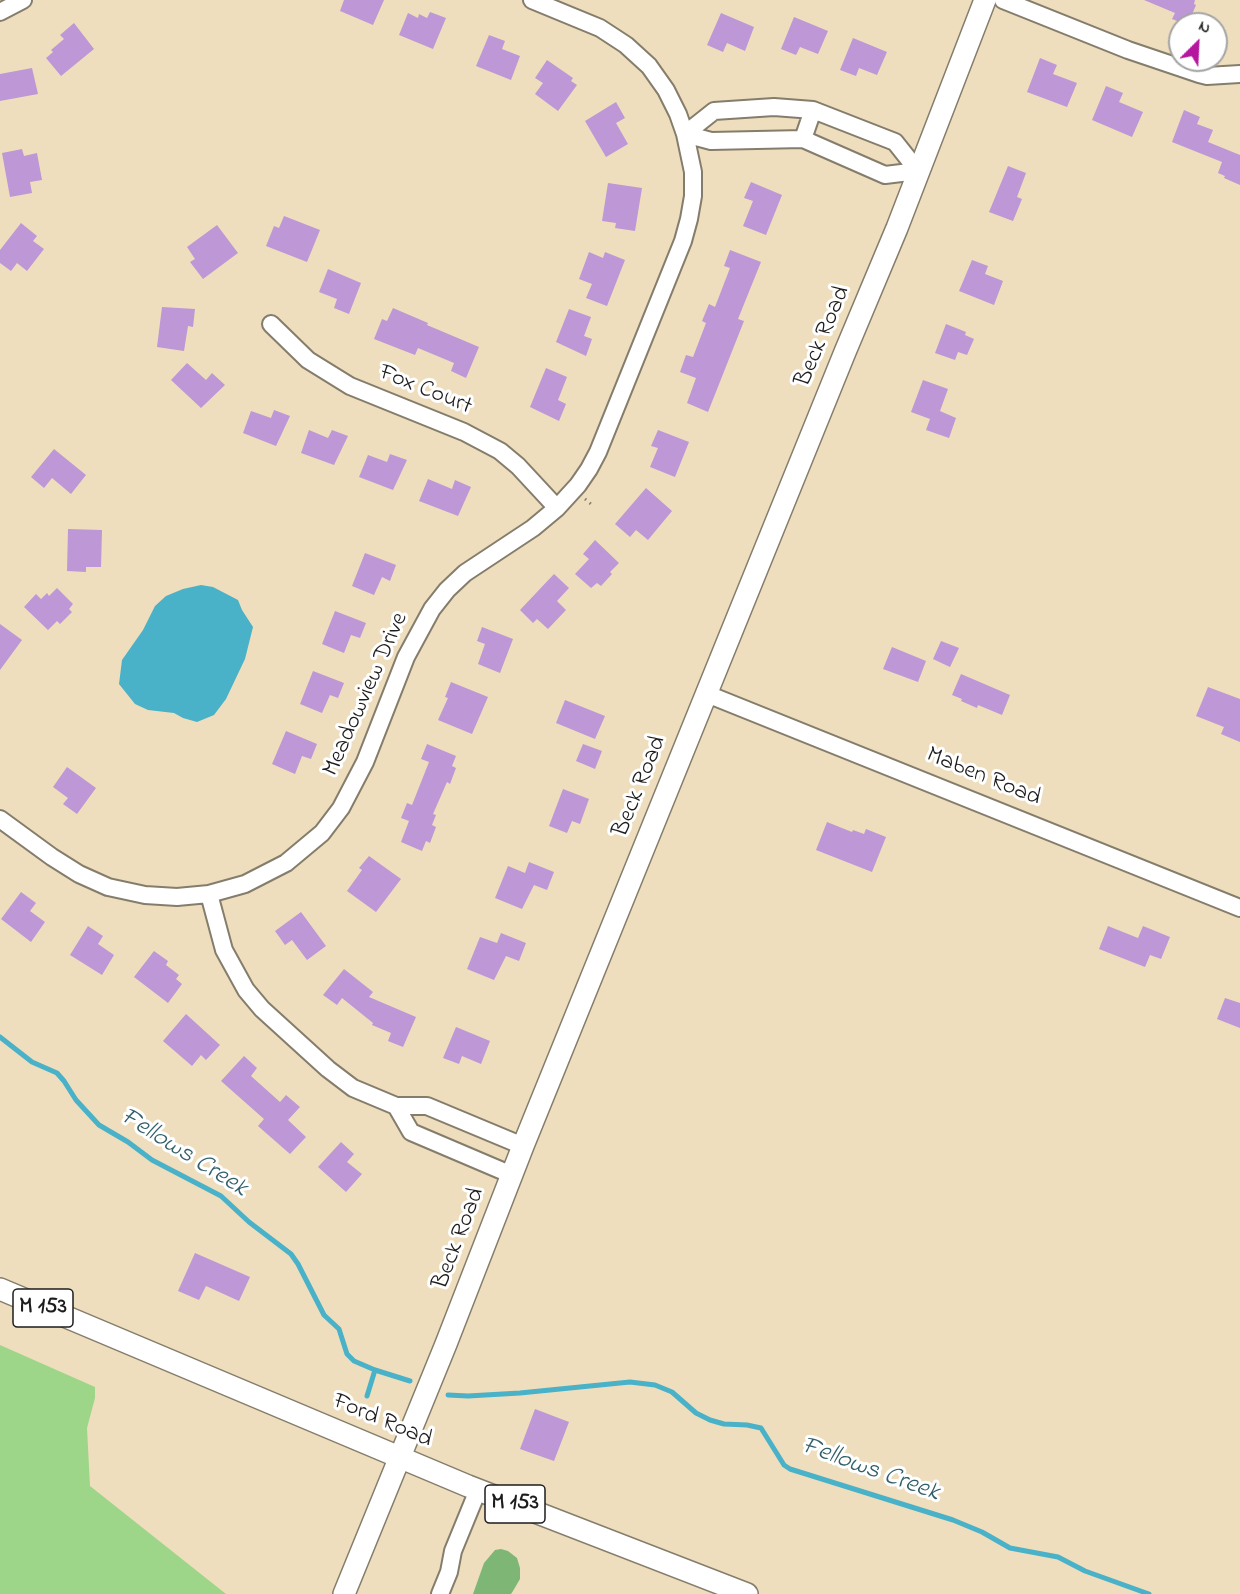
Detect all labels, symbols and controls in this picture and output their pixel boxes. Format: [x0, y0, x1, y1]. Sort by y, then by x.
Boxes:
north arrow [1168, 12, 1228, 72]
text: N [1195, 14, 1214, 41]
street label: Beck Road [790, 282, 858, 392]
street label: Fox Court [374, 359, 476, 423]
street label: Meadowview Drive [318, 609, 416, 781]
street label: Beck Road [608, 732, 674, 842]
street label: Maben Road [922, 742, 1044, 814]
water label: Fellows Creek [113, 1102, 253, 1206]
street label: Beck Road [428, 1184, 492, 1294]
road number: M 153 [13, 1289, 73, 1327]
street label: Ford Road [328, 1388, 436, 1456]
water label: Fellows Creek [797, 1432, 943, 1510]
road number: M 153 [485, 1485, 545, 1523]

